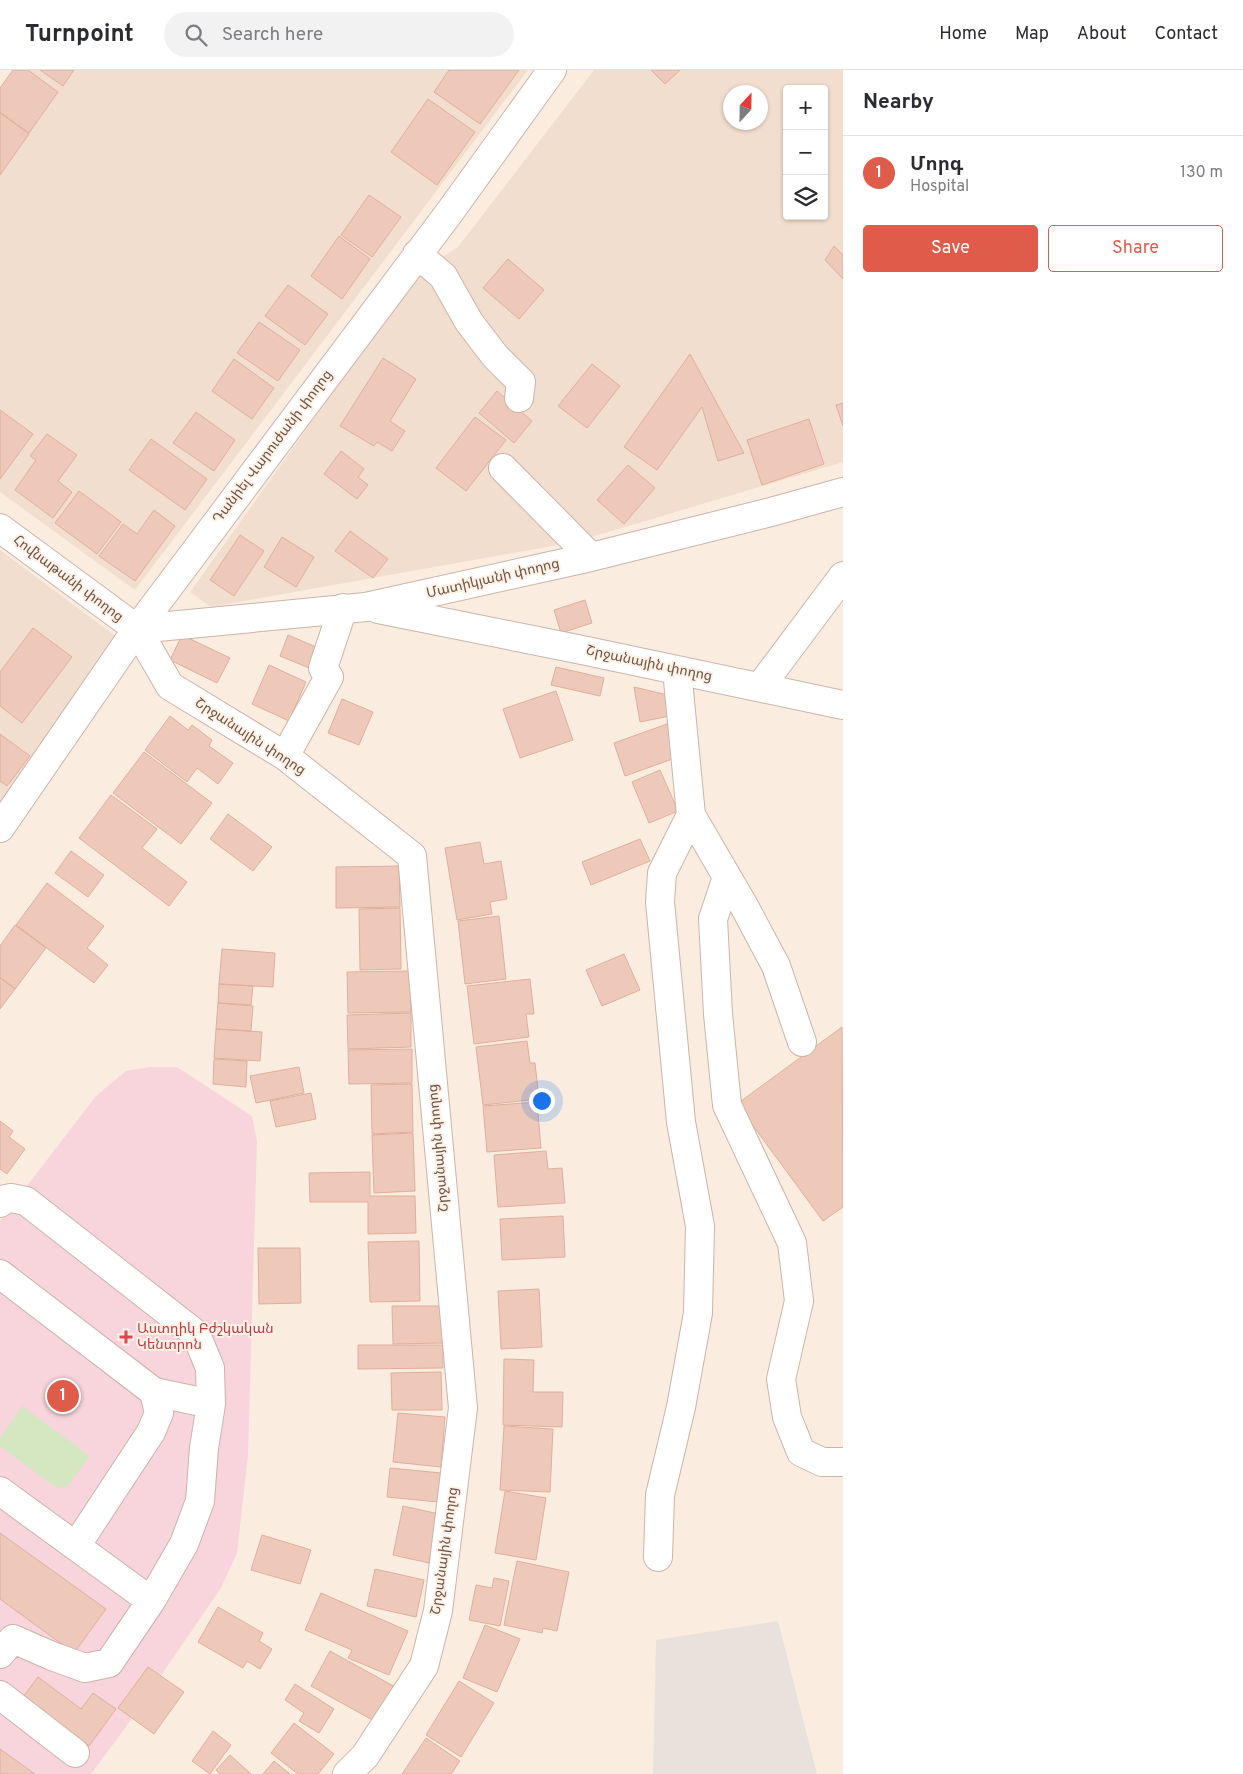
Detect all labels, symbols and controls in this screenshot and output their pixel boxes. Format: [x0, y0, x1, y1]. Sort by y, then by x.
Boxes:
search box [164, 12, 514, 57]
text: Turnpoint [25, 20, 134, 50]
icon: search [182, 21, 210, 49]
text: Search here [222, 23, 323, 47]
text: Home [939, 23, 987, 46]
text: Map [1015, 23, 1049, 46]
text: About [1077, 23, 1126, 46]
text: Contact [1154, 23, 1218, 46]
north arrow [723, 85, 768, 130]
map controls [783, 85, 828, 220]
button: + [783, 85, 828, 130]
text: Nearby [863, 89, 934, 116]
button: − [783, 130, 828, 175]
text: Մորգ [910, 153, 963, 177]
text: 1 [876, 163, 882, 183]
text: 130 m [1180, 163, 1223, 183]
button: layers [783, 175, 828, 220]
text: Hospital [910, 177, 969, 197]
button: Save [863, 225, 1038, 272]
button: Share [1048, 225, 1223, 272]
street label: Դանիել Վարուժանի փողոց [210, 367, 336, 527]
street label: Հովնաթանի փողոց [9, 532, 127, 626]
street label: Մատիկյանի փողոց [425, 555, 561, 603]
street label: Շրջանային փողոց [584, 642, 714, 686]
street label: Շրջանային փողոց [191, 695, 309, 779]
street label: Շրջանային փողոց [425, 1083, 453, 1213]
your location [529, 1088, 555, 1114]
place label: Աստղիկ Բժշկական Կենտրոն [137, 1321, 274, 1354]
marker: Աստղիկ Բժշկական Կենտրոն [119, 1330, 133, 1344]
pin: 1 [47, 1377, 79, 1415]
street label: Շրջանային փողոց [428, 1486, 462, 1616]

